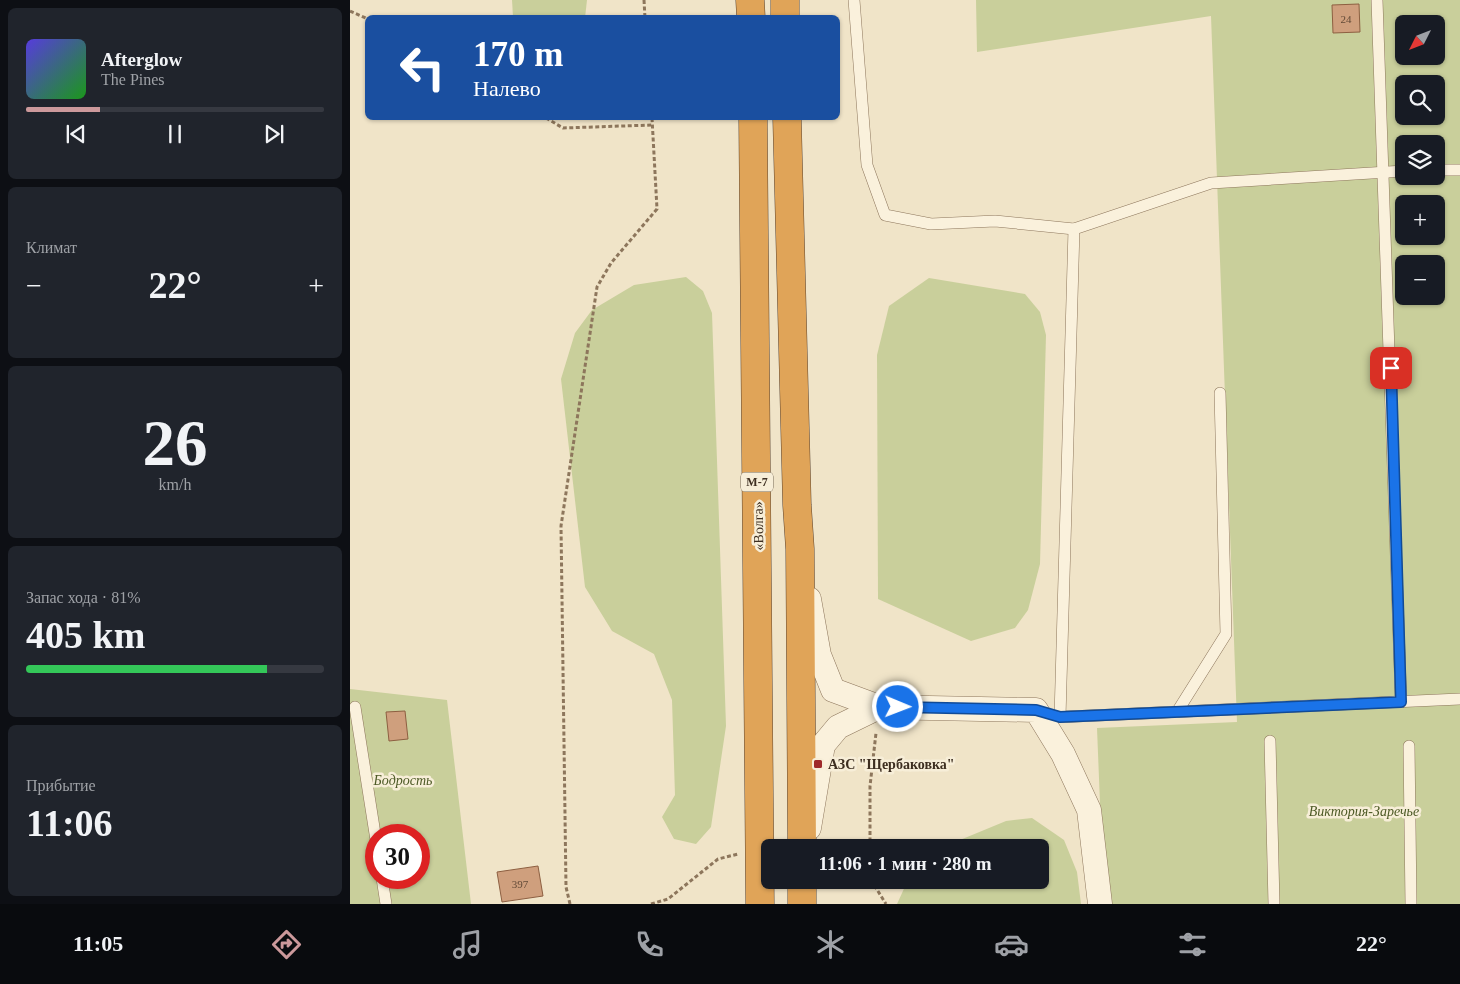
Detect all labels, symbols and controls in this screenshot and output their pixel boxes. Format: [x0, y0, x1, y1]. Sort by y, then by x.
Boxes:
house number: 24 [1341, 13, 1352, 25]
north arrow [1395, 15, 1445, 65]
map controls [1395, 15, 1445, 305]
icon: left [390, 35, 455, 100]
text: 170 m [473, 35, 563, 74]
text: Afterglow [101, 49, 182, 70]
text: The Pines [101, 71, 165, 88]
button: search [1395, 75, 1445, 125]
text: Налево [473, 76, 541, 101]
icon: previous [62, 120, 90, 148]
icon: pause [161, 120, 189, 148]
icon: next [260, 120, 288, 148]
button: layers [1395, 135, 1445, 185]
button: + [1395, 195, 1445, 245]
text: Климат [26, 239, 77, 256]
button: − [1395, 255, 1445, 305]
text: 22° [148, 264, 202, 306]
text: − [26, 270, 42, 301]
text: + [308, 270, 324, 301]
pin [1370, 347, 1412, 389]
icon: arrive [1377, 354, 1405, 382]
text: 26 [143, 407, 208, 479]
road number: М-7 [741, 472, 773, 492]
text: km/h [159, 476, 191, 493]
street label: «Волга» [751, 501, 766, 551]
text: Запас хода · 81% [26, 589, 141, 606]
text: 405 km [26, 614, 145, 656]
position arrow [871, 680, 923, 732]
place label: АЗС "Щербаковка" [828, 757, 955, 772]
marker: АЗС "Щербаковка" [812, 758, 824, 770]
park label: Бодрость [373, 773, 432, 788]
text: Прибытие [26, 777, 96, 794]
text: 11:06 [26, 802, 113, 844]
park label: Виктория-Заречье [1309, 804, 1419, 819]
speed limit sign: 30 [365, 824, 430, 889]
text: 11:06 · 1 мин · 280 m [818, 853, 992, 874]
house number: 397 [512, 878, 529, 890]
icon: directions [269, 927, 304, 962]
icon: music [450, 927, 485, 962]
icon: phone [632, 927, 667, 962]
icon: climate [813, 927, 848, 962]
icon: car [994, 927, 1029, 962]
icon: filters [1175, 927, 1210, 962]
text: 11:05 [73, 931, 123, 956]
text: 22° [1356, 931, 1387, 956]

